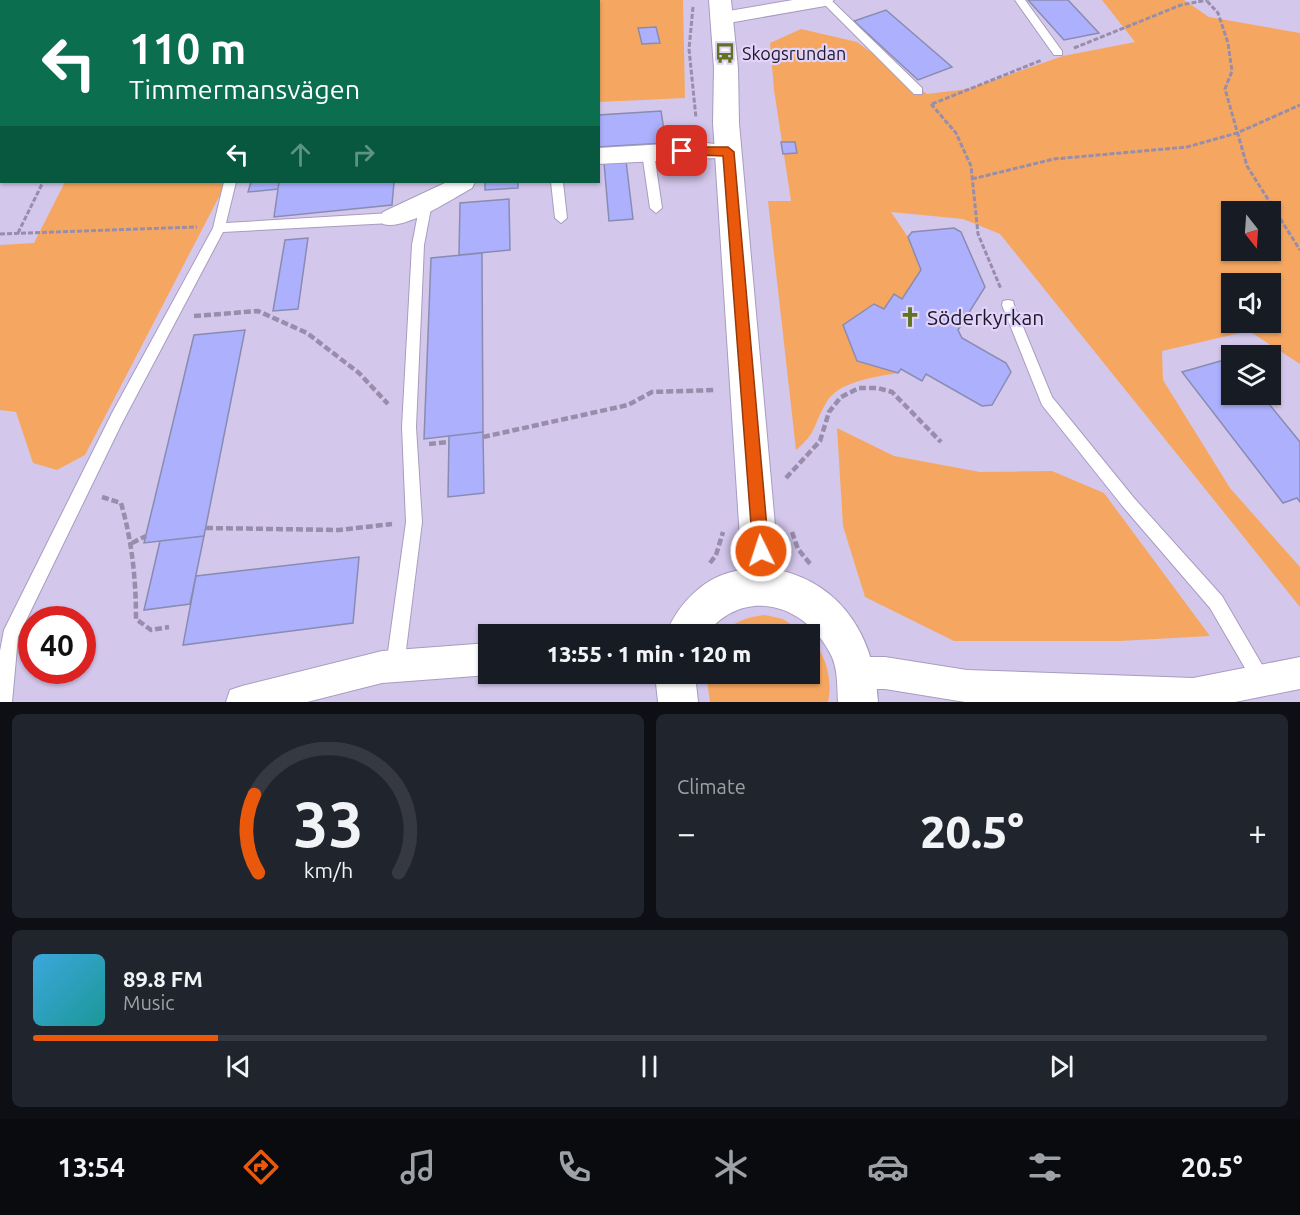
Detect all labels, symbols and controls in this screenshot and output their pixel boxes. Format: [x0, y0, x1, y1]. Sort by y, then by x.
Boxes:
icon: left [30, 24, 108, 102]
text: 110 m [129, 25, 246, 72]
bus stop icon: Skogsrundan [713, 41, 737, 65]
place label: Skogsrundan [742, 43, 846, 63]
text: Timmermansvägen [129, 74, 360, 104]
pin [656, 125, 707, 176]
icon: arrive [665, 134, 698, 167]
icon: left [221, 138, 254, 171]
icon: ahead [284, 138, 317, 171]
icon: right [347, 138, 380, 171]
north arrow [1221, 201, 1281, 261]
map controls [1221, 201, 1281, 405]
button: sound [1221, 273, 1281, 333]
church icon: Söderkyrkan [898, 305, 922, 329]
place label: Söderkyrkan [927, 305, 1044, 329]
button: layers [1221, 345, 1281, 405]
position arrow [729, 519, 793, 583]
speed limit sign: 40 [18, 606, 96, 684]
text: 13:55 · 1 min · 120 m [547, 641, 751, 666]
text: Climate [677, 775, 746, 798]
text: 33 [293, 789, 363, 859]
text: 20.5° [920, 806, 1024, 857]
text: − [677, 814, 696, 851]
text: + [1248, 814, 1267, 851]
text: km/h [303, 858, 353, 882]
text: 89.8 FM [123, 966, 203, 991]
text: Music [123, 991, 175, 1014]
icon: previous [222, 1050, 255, 1083]
icon: pause [633, 1050, 666, 1083]
icon: next [1045, 1050, 1078, 1083]
icon: directions [240, 1146, 282, 1188]
icon: music [397, 1146, 439, 1188]
icon: phone [553, 1146, 595, 1188]
icon: climate [710, 1146, 752, 1188]
icon: car [867, 1146, 909, 1188]
icon: filters [1024, 1146, 1066, 1188]
text: 13:54 [57, 1152, 125, 1182]
text: 20.5° [1181, 1152, 1243, 1182]

